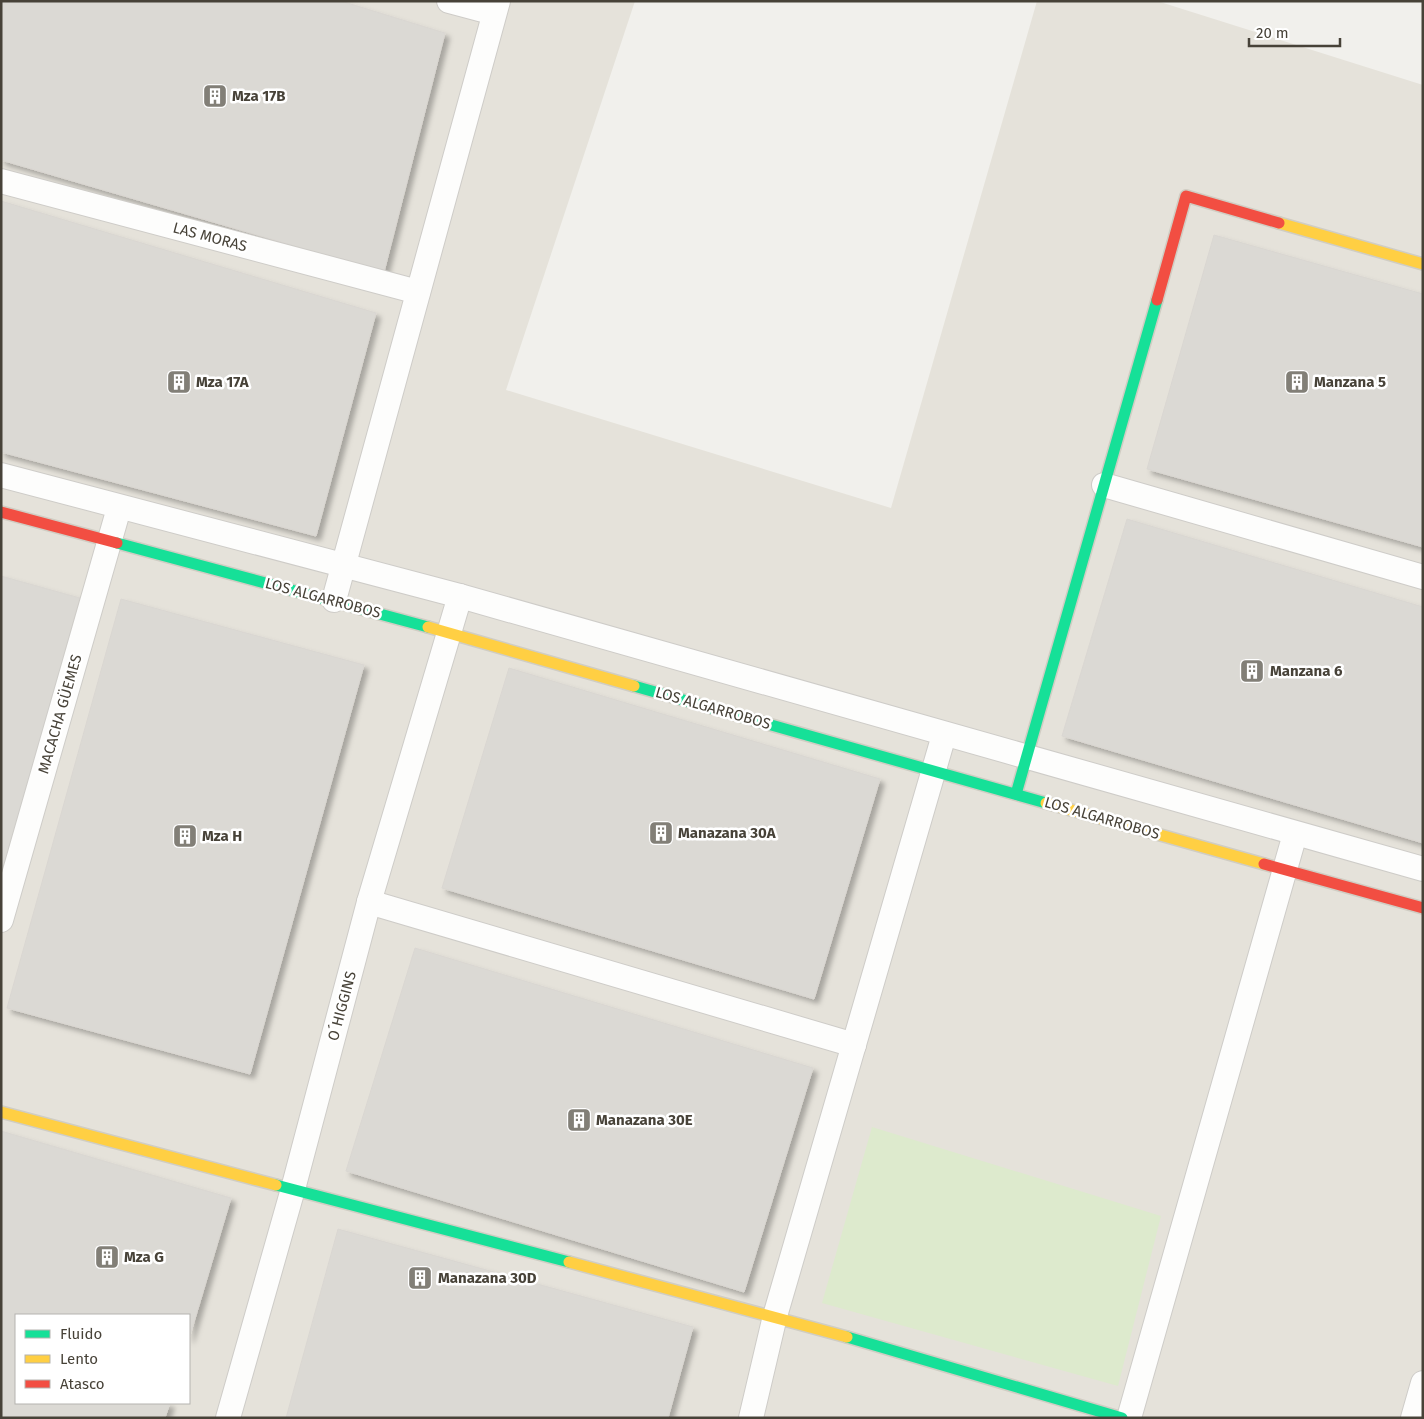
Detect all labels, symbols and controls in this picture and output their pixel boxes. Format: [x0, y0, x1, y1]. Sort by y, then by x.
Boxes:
scale bar [1249, 15, 1340, 47]
text: 20 m [1256, 24, 1289, 42]
building icon: Mza 17B [202, 83, 228, 109]
place label: Mza 17B [232, 87, 285, 105]
street label: LAS MORAS [171, 218, 249, 256]
building icon: Mza 17A [166, 369, 192, 395]
building icon: Manzana 5 [1284, 369, 1310, 395]
place label: Mza 17A [196, 373, 250, 391]
place label: Manzana 5 [1314, 373, 1386, 391]
street label: LOS ALGARROBOS [263, 574, 383, 622]
street label: MACACHA GÜEMES [34, 652, 86, 776]
building icon: Manzana 6 [1239, 658, 1265, 684]
place label: Manzana 6 [1270, 662, 1343, 680]
street label: LOS ALGARROBOS [653, 683, 773, 733]
street label: LOS ALGARROBOS [1042, 793, 1162, 843]
building icon: Manazana 30A [648, 820, 674, 846]
building icon: Mza H [172, 823, 198, 849]
place label: Manazana 30A [678, 824, 777, 842]
place label: Mza H [202, 827, 242, 845]
street label: O´HIGGINS [324, 969, 360, 1043]
building icon: Manazana 30E [566, 1107, 592, 1133]
place label: Manazana 30E [596, 1111, 693, 1129]
building icon: Mza G [94, 1244, 120, 1270]
place label: Mza G [124, 1248, 164, 1266]
building icon: Manazana 30D [407, 1265, 433, 1291]
place label: Manazana 30D [438, 1269, 537, 1287]
legend [15, 1314, 190, 1404]
text: Fluido [60, 1325, 102, 1343]
text: Lento [60, 1350, 98, 1368]
text: Atasco [60, 1375, 105, 1393]

